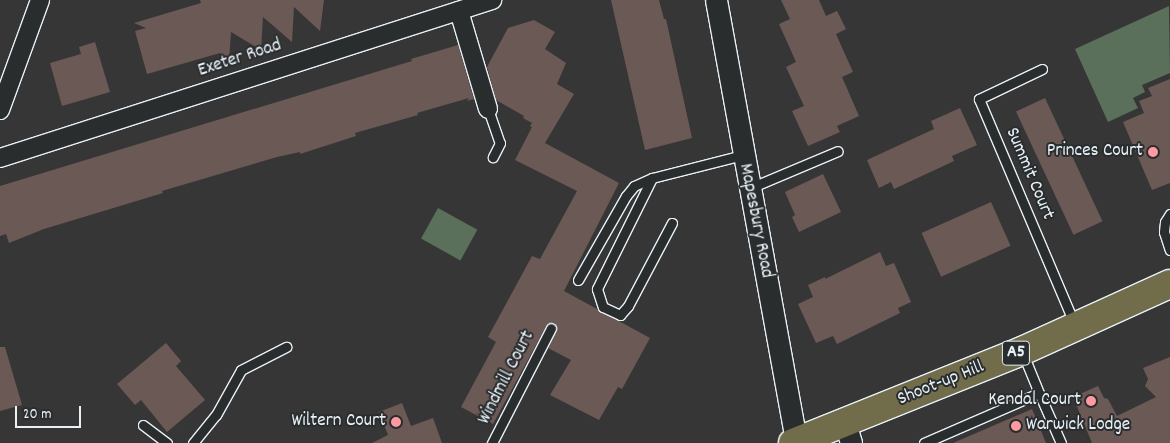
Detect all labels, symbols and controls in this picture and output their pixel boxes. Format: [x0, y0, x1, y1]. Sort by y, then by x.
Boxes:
street label: Exeter Road [195, 35, 285, 83]
street label: Summit Court [999, 125, 1059, 223]
place label: Princes Court [1047, 141, 1143, 163]
marker: Princes Court [1147, 146, 1159, 158]
street label: Mapesbury Road [733, 162, 777, 280]
street label: Windmill Court [474, 327, 540, 429]
road number: A5 [1001, 338, 1031, 368]
street label: Shoot-up Hill [895, 356, 987, 412]
place label: Kendal Court [988, 390, 1081, 412]
marker: Kendal Court [1085, 395, 1097, 407]
scale bar [18, 396, 84, 428]
text: 20 m [23, 404, 51, 426]
place label: Wiltern Court [291, 411, 386, 433]
place label: Warwick Lodge [1026, 415, 1130, 437]
marker: Wiltern Court [390, 416, 402, 428]
marker: Warwick Lodge [1010, 420, 1022, 432]

